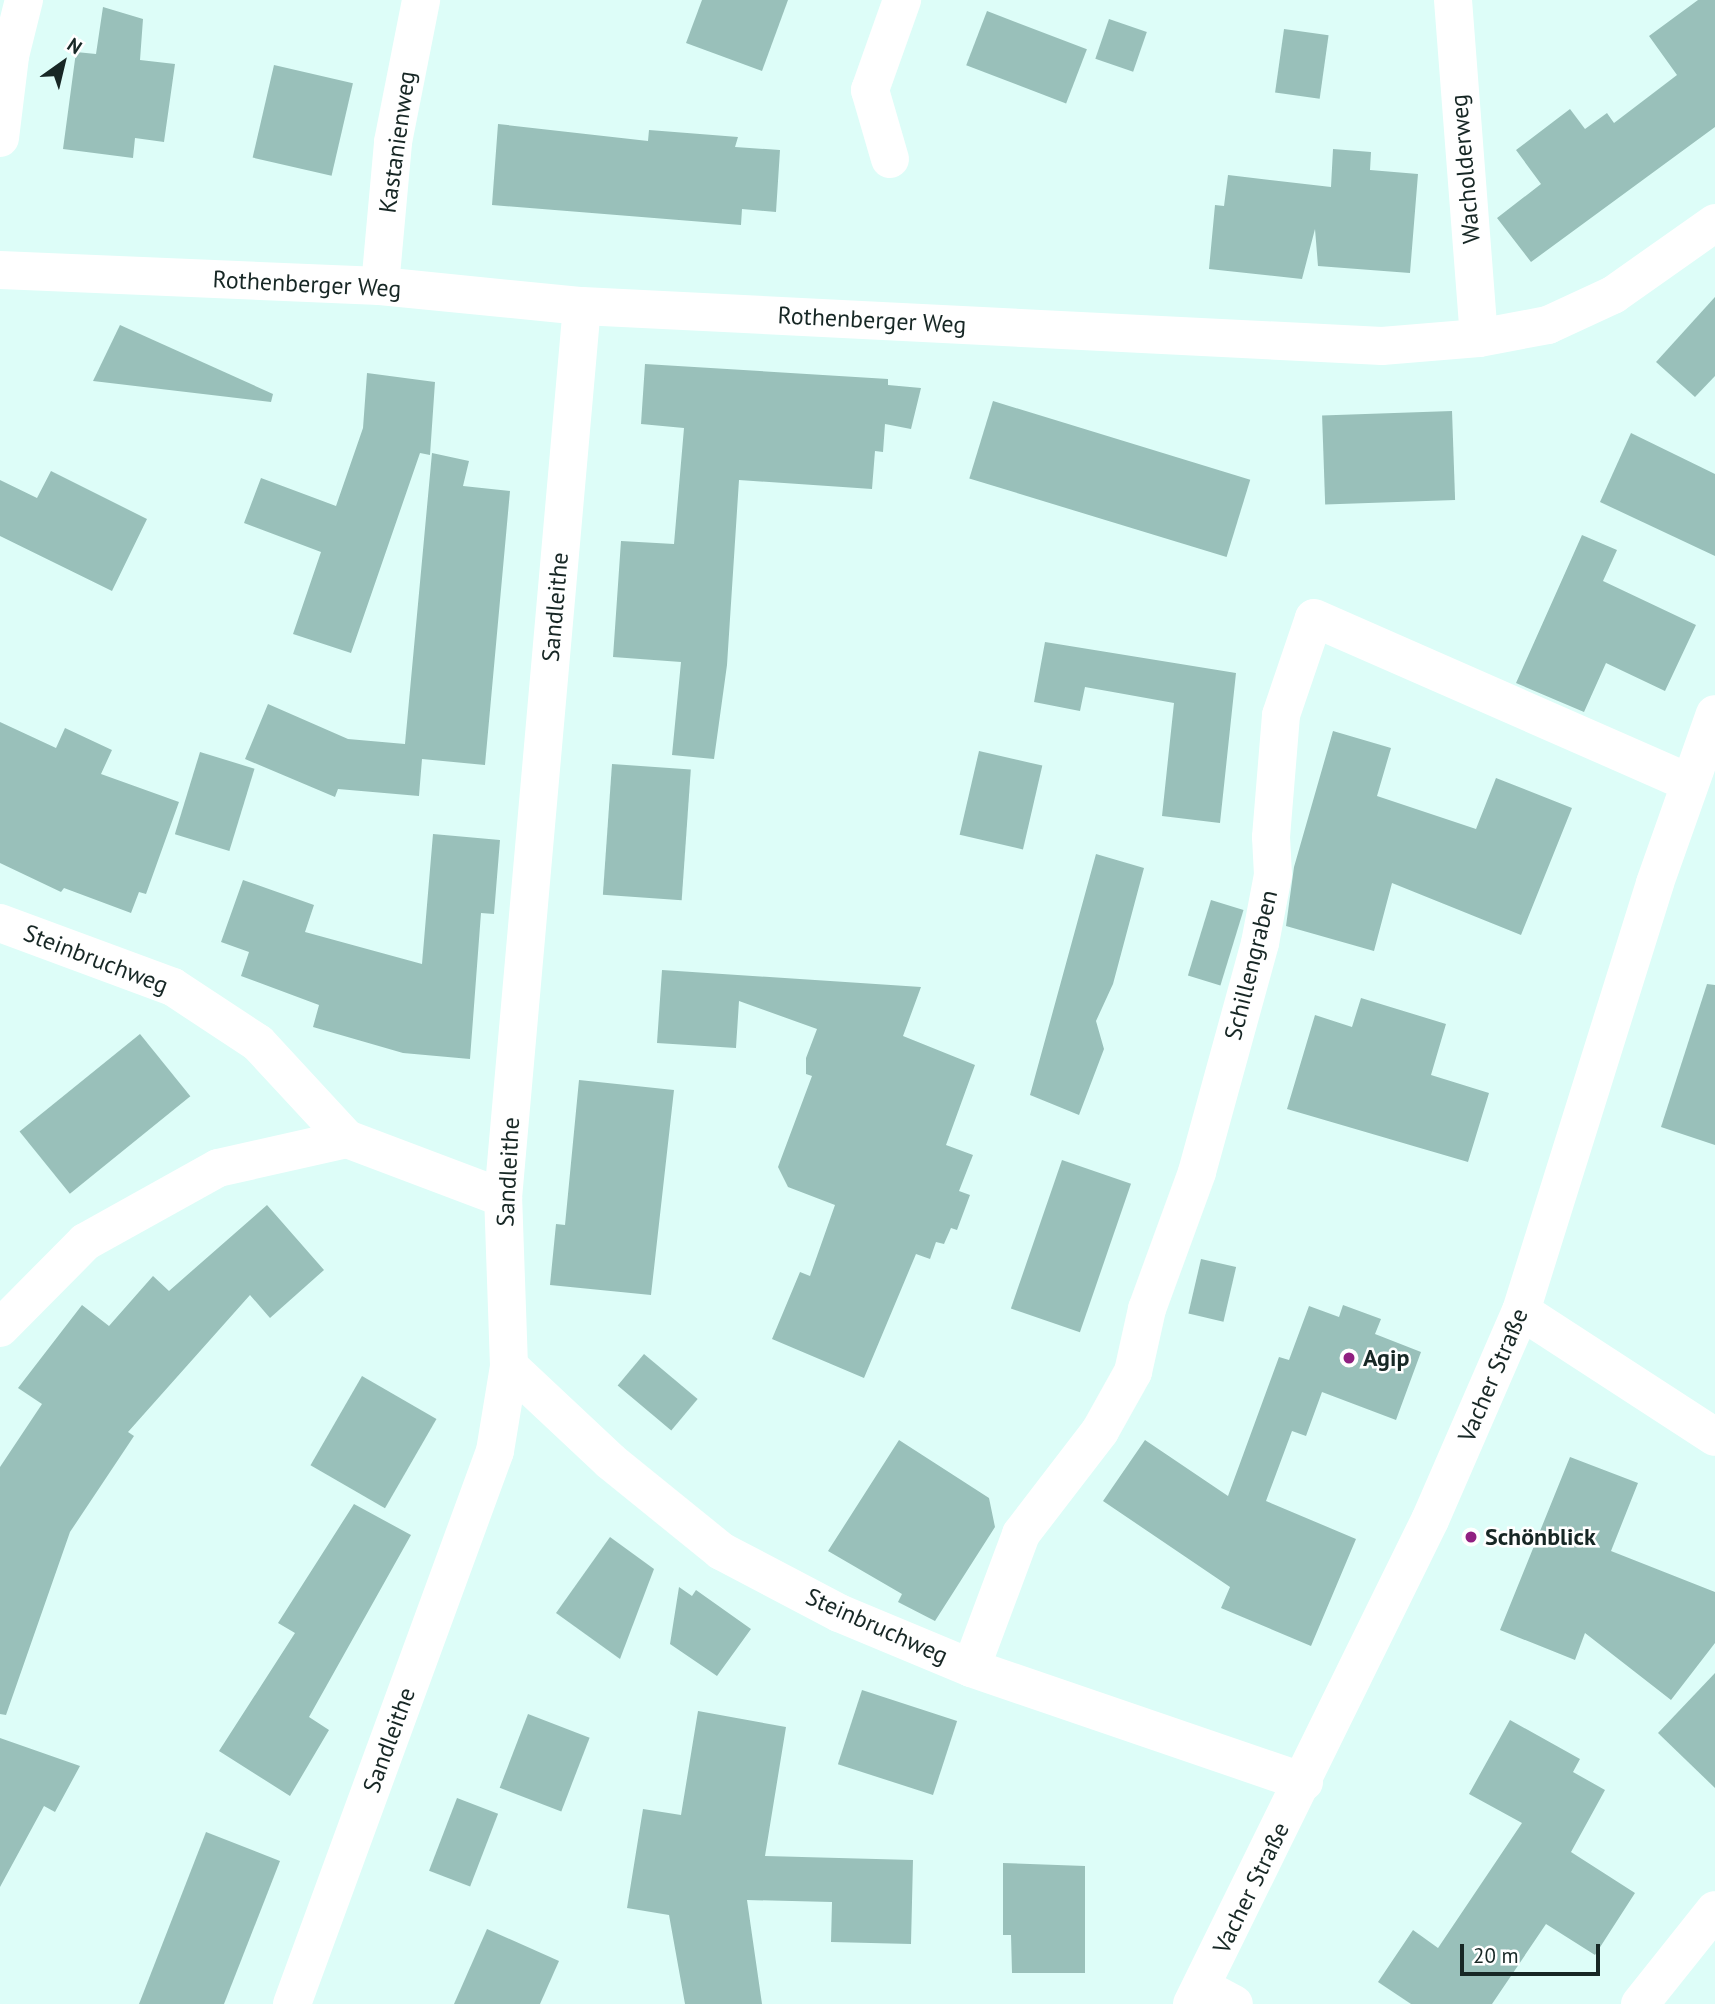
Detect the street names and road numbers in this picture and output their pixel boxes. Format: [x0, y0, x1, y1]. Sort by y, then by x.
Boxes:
street label: Kastanienweg [373, 69, 421, 215]
street label: Wacholderweg [1444, 93, 1486, 245]
street label: Rothenberger Weg [212, 265, 402, 303]
street label: Rothenberger Weg [777, 301, 967, 339]
street label: Sandleithe [536, 551, 574, 663]
street label: Schillengraben [1218, 887, 1284, 1043]
street label: Steinbruchweg [20, 918, 172, 1000]
street label: Sandleithe [491, 1116, 525, 1228]
street label: Vacher Straße [1452, 1304, 1534, 1446]
street label: Steinbruchweg [801, 1582, 953, 1670]
street label: Sandleithe [357, 1683, 421, 1797]
street label: Vacher Straße [1207, 1818, 1295, 1958]

